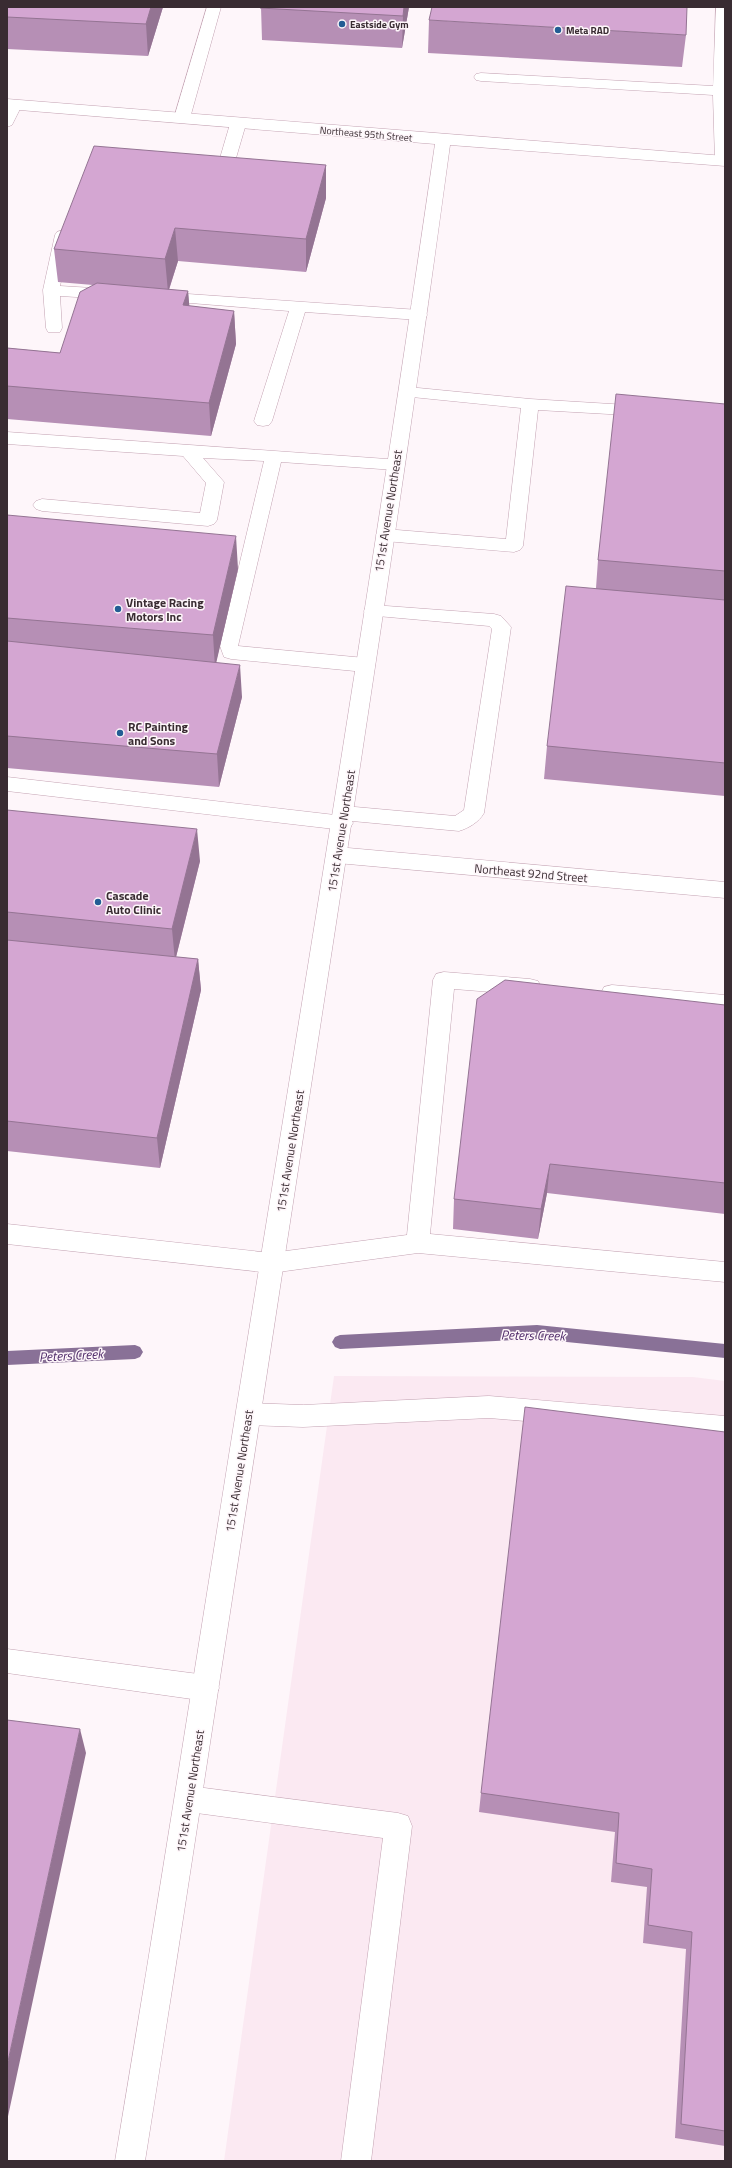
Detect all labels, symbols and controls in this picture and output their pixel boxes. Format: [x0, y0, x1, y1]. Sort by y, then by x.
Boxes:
place label: Eastside Gym [350, 17, 409, 32]
marker: Eastside Gym [337, 19, 347, 29]
place label: Meta RAD [566, 23, 609, 38]
marker: Meta RAD [553, 25, 563, 35]
street label: Northeast 95th Street [319, 122, 413, 146]
street label: 151st Avenue Northeast [369, 448, 407, 574]
place label: Vintage Racing Motors Inc [126, 593, 204, 626]
marker: Vintage Racing Motors Inc [113, 604, 123, 614]
place label: RC Painting and Sons [128, 717, 189, 750]
marker: RC Painting and Sons [115, 728, 125, 738]
street label: 151st Avenue Northeast [322, 768, 360, 894]
street label: Northeast 92nd Street [474, 859, 589, 887]
place label: Cascade Auto Clinic [106, 886, 161, 919]
marker: Cascade Auto Clinic [93, 897, 103, 907]
street label: 151st Avenue Northeast [271, 1088, 309, 1214]
water label: Peters Creek [501, 1324, 567, 1346]
water label: Peters Creek [38, 1343, 106, 1367]
street label: 151st Avenue Northeast [220, 1408, 258, 1534]
street label: 151st Avenue Northeast [171, 1728, 209, 1854]

